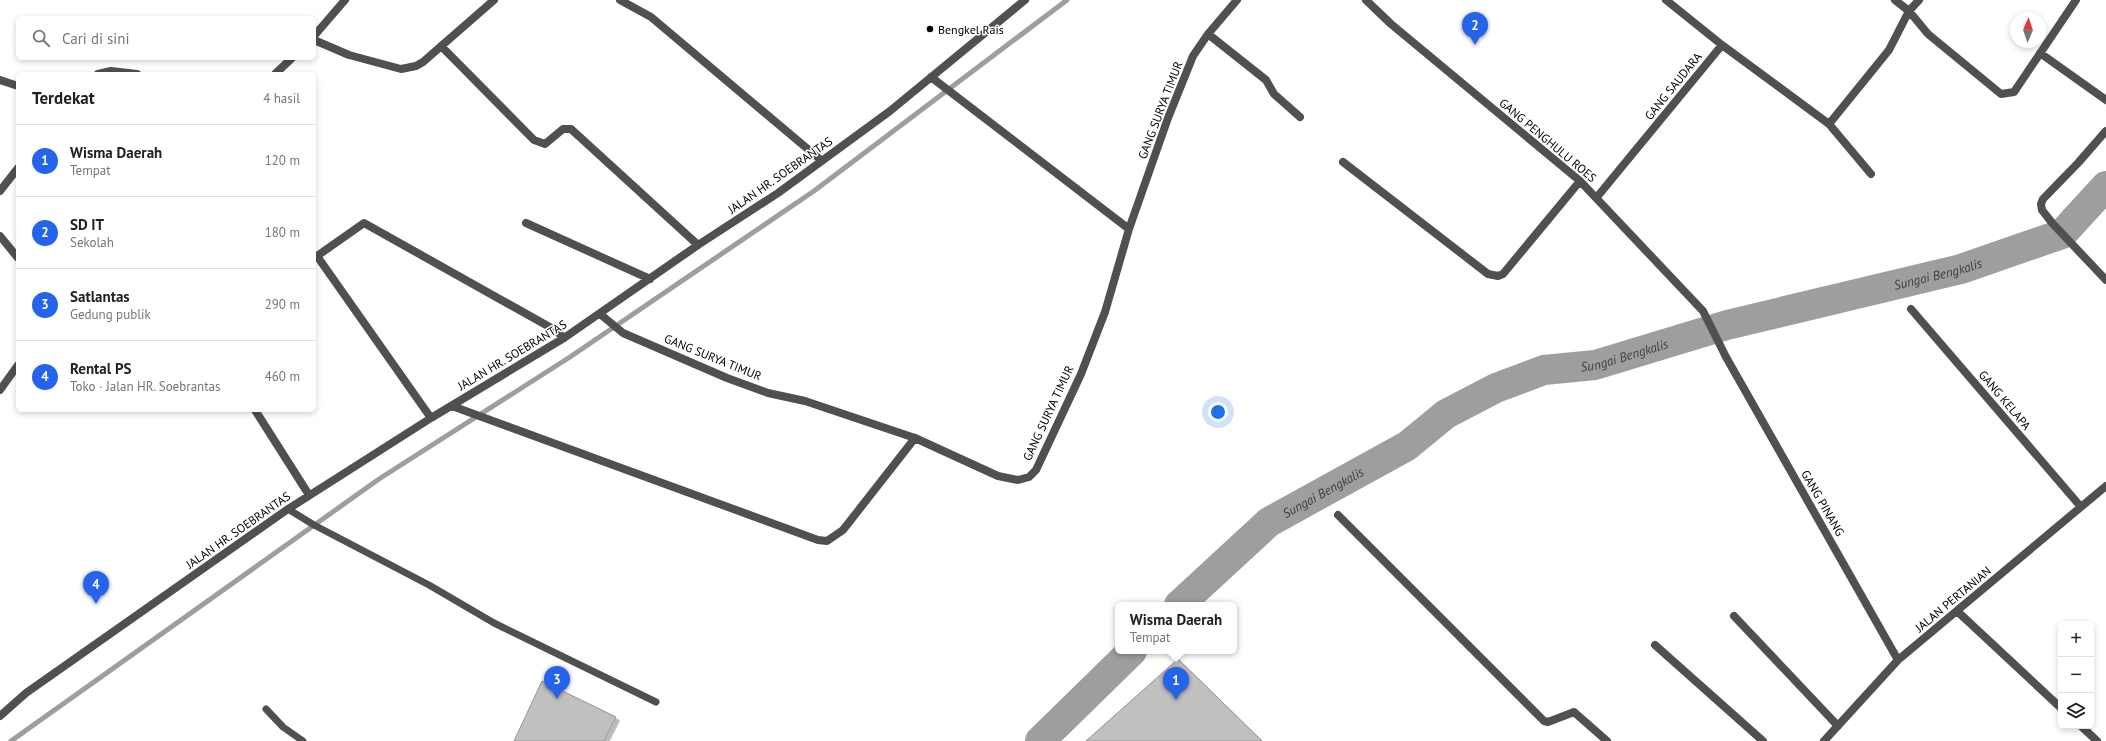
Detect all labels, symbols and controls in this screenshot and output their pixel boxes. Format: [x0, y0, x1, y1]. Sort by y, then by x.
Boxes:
pin: 2 [1462, 12, 1488, 45]
north arrow [2010, 12, 2046, 48]
search box [16, 16, 316, 60]
place label: Bengkel Rais [938, 22, 1004, 37]
marker: Bengkel Rais [925, 24, 935, 34]
icon: search [30, 27, 52, 49]
text: Cari di sini [62, 29, 130, 48]
street label: GANG SAUDARA [1641, 49, 1705, 123]
street label: GANG SURYA TIMUR [1134, 59, 1186, 161]
text: Terdekat [32, 87, 95, 109]
text: 4 hasil [263, 90, 300, 107]
street label: GANG PENGHULU ROES [1496, 95, 1600, 185]
street label: JALAN HR. SOEBRANTAS [724, 133, 835, 217]
text: Wisma Daerah [70, 143, 162, 162]
text: 1 [41, 152, 49, 169]
text: 120 m [265, 152, 300, 169]
text: Tempat [70, 162, 111, 179]
text: SD IT [70, 215, 104, 234]
text: 2 [41, 224, 49, 241]
text: 180 m [265, 224, 300, 241]
text: Sekolah [70, 234, 114, 251]
water label: Sungai Bengkalis [1892, 254, 1985, 293]
text: Satlantas [70, 287, 130, 306]
text: 3 [41, 296, 49, 313]
text: 290 m [265, 296, 300, 313]
text: Gedung publik [70, 306, 151, 323]
street label: JALAN HR. SOEBRANTAS [454, 317, 569, 394]
street label: GANG SURYA TIMUR [662, 331, 764, 383]
water label: Sungai Bengkalis [1580, 335, 1671, 375]
text: Rental PS [70, 359, 132, 378]
street label: GANG SURYA TIMUR [1019, 363, 1077, 463]
street label: GANG KELAPA [1976, 367, 2034, 433]
text: 4 [41, 368, 49, 385]
text: 460 m [265, 368, 300, 385]
text: Toko · Jalan HR. Soebrantas [70, 378, 221, 395]
your location [1208, 402, 1228, 422]
water label: Sungai Bengkalis [1279, 463, 1367, 522]
street label: GANG PINANG [1798, 467, 1848, 539]
street label: JALAN HR. SOEBRANTAS [182, 488, 293, 572]
street label: JALAN PERTANIAN [1911, 563, 1994, 636]
pin: 4 [83, 571, 109, 604]
popup [1115, 602, 1237, 654]
text: Wisma Daerah [1130, 610, 1222, 629]
map controls [2058, 621, 2094, 729]
button: + [2058, 621, 2094, 657]
text: Tempat [1130, 629, 1170, 646]
button: − [2058, 657, 2094, 693]
pin: 3 [544, 666, 570, 699]
pin: 1 [1163, 667, 1189, 700]
button: layers [2058, 693, 2094, 729]

